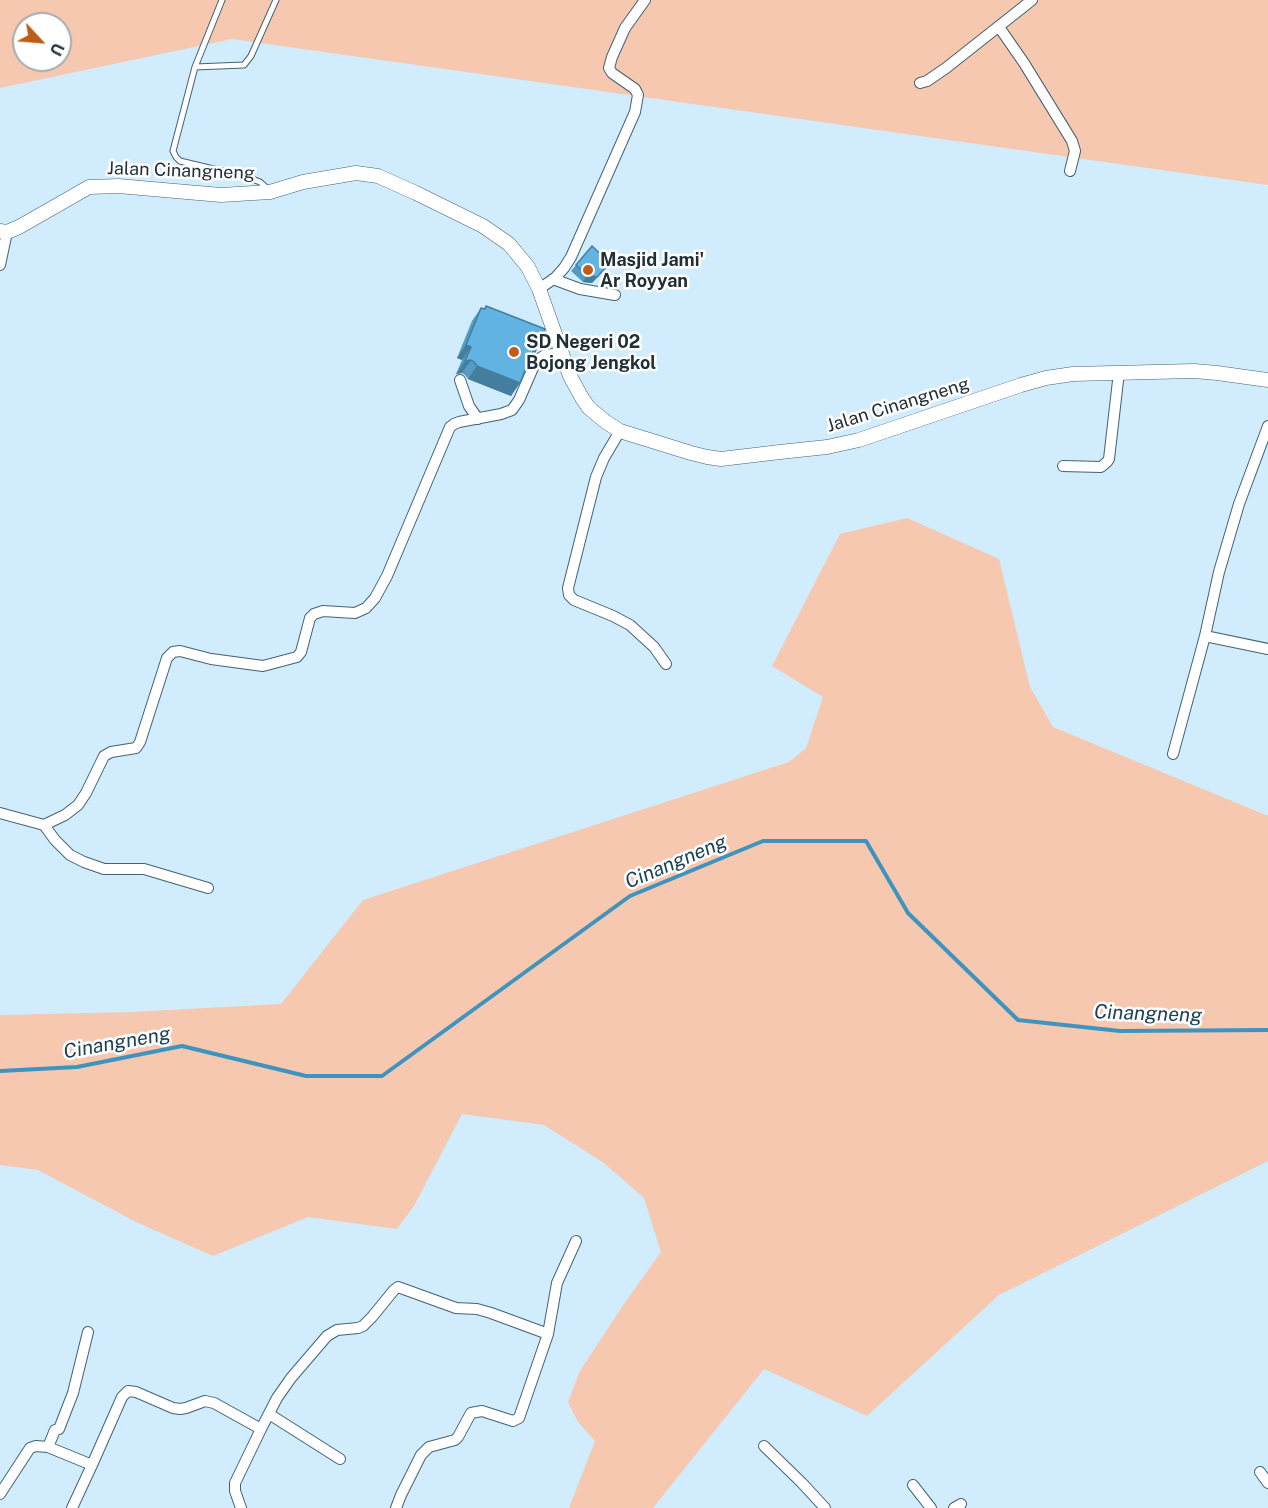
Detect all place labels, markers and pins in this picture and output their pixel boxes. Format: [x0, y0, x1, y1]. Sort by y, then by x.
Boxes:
place label: Masjid Jami' Ar Royyan [600, 249, 704, 292]
marker: Masjid Jami' Ar Royyan [581, 263, 595, 277]
place label: SD Negeri 02 Bojong Jengkol [526, 331, 656, 374]
marker: SD Negeri 02 Bojong Jengkol [507, 345, 521, 359]

